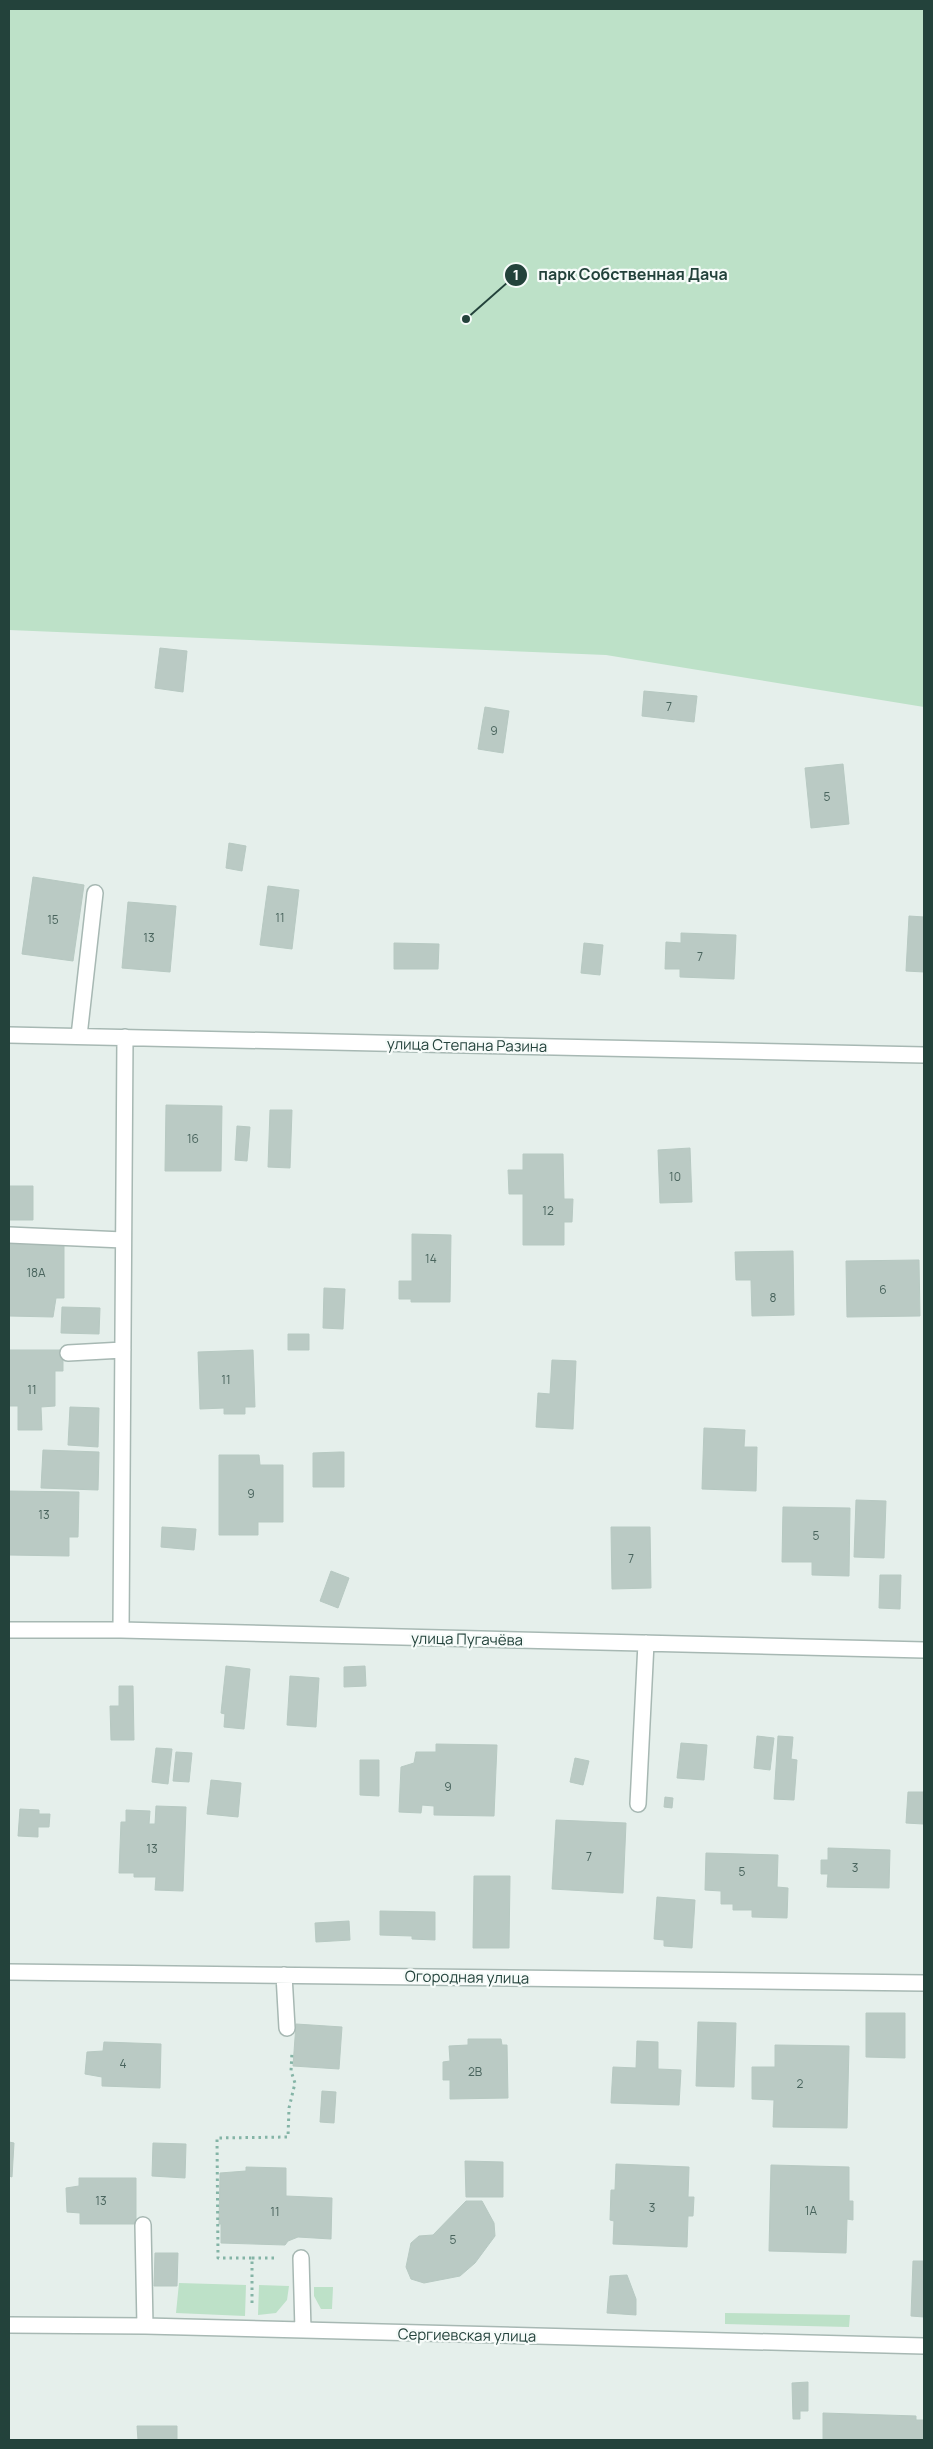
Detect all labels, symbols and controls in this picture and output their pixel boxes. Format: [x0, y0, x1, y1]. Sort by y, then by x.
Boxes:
callout: парк Собственная Дача [503, 259, 738, 290]
text: парк Собственная Дача [538, 263, 728, 285]
text: 1 [513, 264, 519, 285]
house number: 7 [666, 698, 672, 715]
house number: 9 [490, 722, 498, 739]
house number: 5 [824, 788, 831, 805]
house number: 11 [275, 909, 285, 926]
house number: 15 [47, 911, 59, 928]
house number: 13 [143, 929, 155, 946]
house number: 7 [697, 948, 703, 965]
street label: улица Степана Разина [387, 1033, 547, 1057]
house number: 16 [187, 1130, 199, 1147]
house number: 10 [669, 1168, 681, 1185]
house number: 12 [542, 1202, 554, 1219]
house number: 14 [425, 1250, 437, 1267]
house number: 18А [26, 1264, 46, 1281]
house number: 6 [879, 1281, 887, 1298]
house number: 8 [770, 1289, 777, 1306]
house number: 11 [221, 1371, 231, 1388]
house number: 11 [27, 1381, 37, 1398]
house number: 9 [247, 1485, 255, 1502]
house number: 13 [38, 1506, 50, 1523]
house number: 5 [813, 1527, 820, 1544]
house number: 7 [628, 1550, 634, 1567]
street label: улица Пугачёва [411, 1628, 523, 1650]
house number: 9 [444, 1778, 452, 1795]
house number: 13 [146, 1840, 158, 1857]
house number: 7 [586, 1848, 592, 1865]
house number: 3 [852, 1859, 858, 1876]
house number: 5 [739, 1863, 746, 1880]
street label: Огородная улица [405, 1965, 529, 1989]
house number: 4 [119, 2055, 127, 2072]
house number: 2В [468, 2063, 482, 2080]
house number: 2 [797, 2075, 804, 2092]
house number: 13 [95, 2192, 107, 2209]
house number: 3 [649, 2199, 655, 2216]
house number: 1А [805, 2202, 818, 2219]
house number: 11 [270, 2203, 280, 2220]
house number: 5 [450, 2231, 457, 2248]
street label: Сергиевская улица [398, 2323, 536, 2347]

